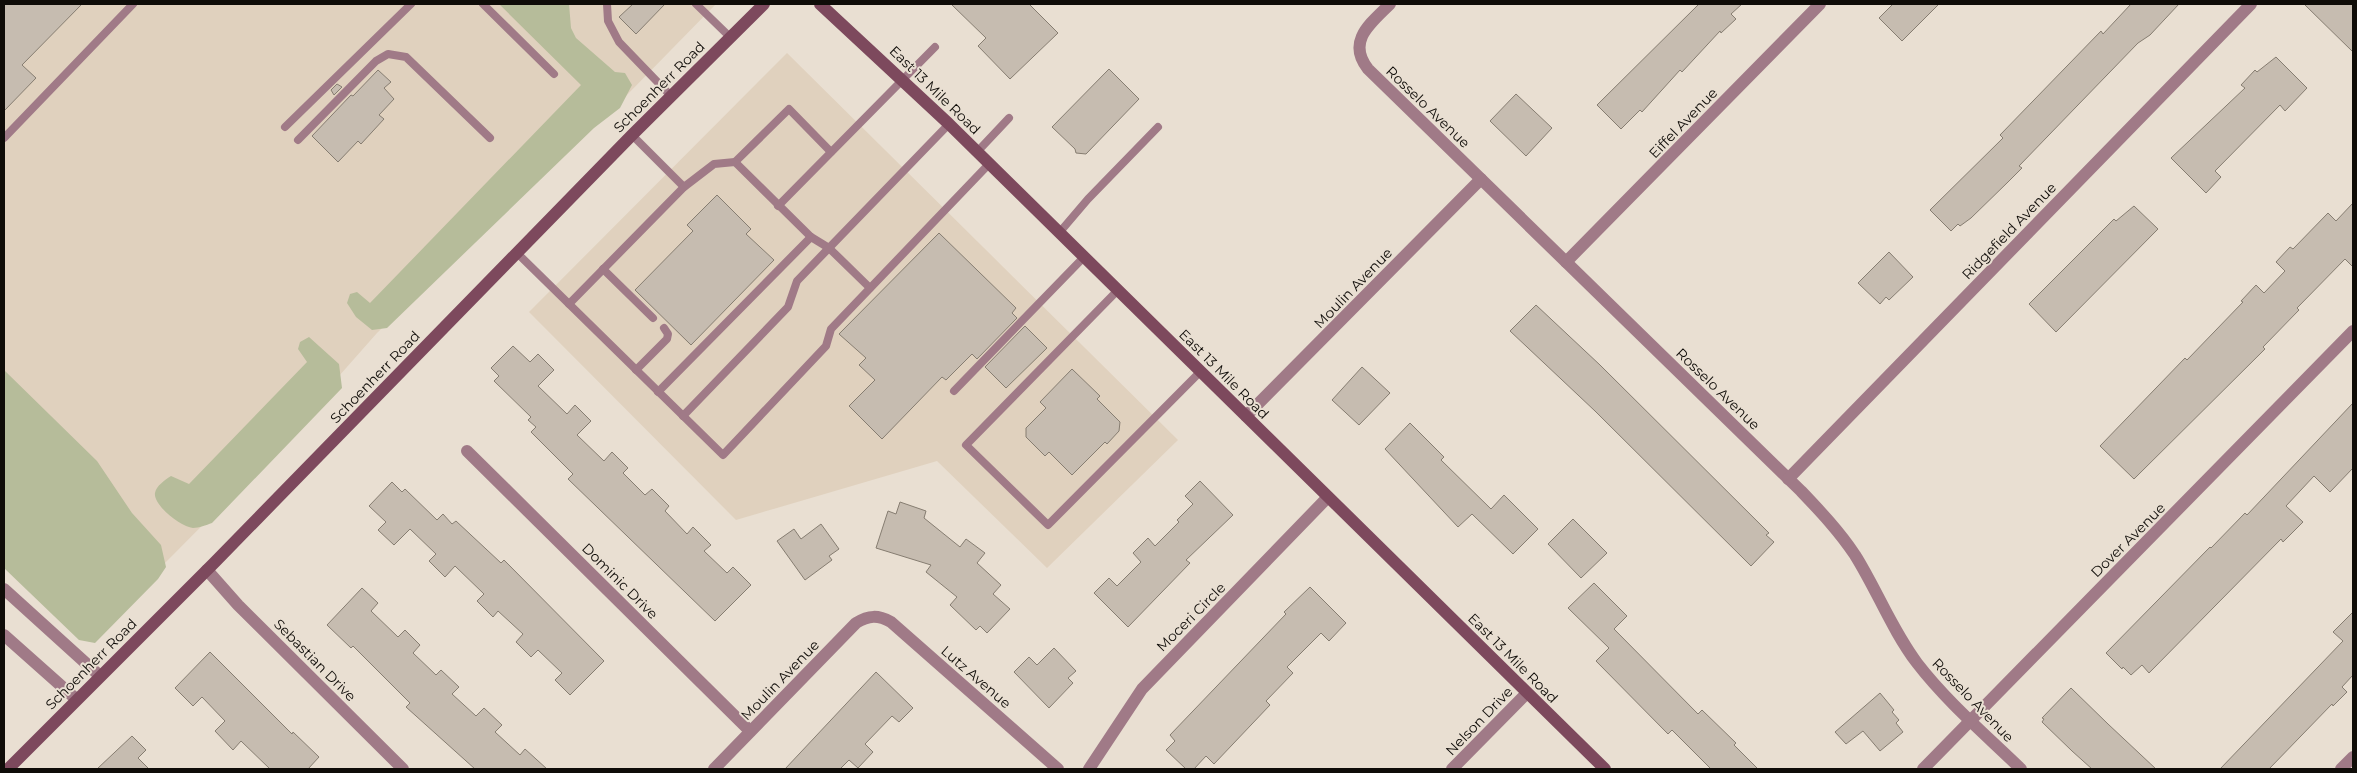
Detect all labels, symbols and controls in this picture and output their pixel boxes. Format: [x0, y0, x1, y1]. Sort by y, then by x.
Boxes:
street label: Schoenherr Road [610, 38, 708, 136]
street label: East 13 Mile Road [886, 42, 984, 138]
street label: Rosselo Avenue [1382, 62, 1474, 152]
street label: Eiffel Avenue [1645, 84, 1721, 162]
street label: Ridgefield Avenue [1958, 179, 2060, 283]
street label: Moulin Avenue [1310, 244, 1396, 332]
street label: East 13 Mile Road [1175, 325, 1273, 423]
street label: Schoenherr Road [326, 327, 424, 427]
street label: Rosselo Avenue [1672, 344, 1764, 434]
street label: Dover Avenue [2087, 499, 2169, 581]
street label: Dominic Drive [578, 539, 662, 623]
street label: Moceri Circle [1153, 579, 1229, 655]
street label: East 13 Mile Road [1464, 609, 1562, 707]
street label: Schoenherr Road [42, 615, 140, 713]
street label: Sebastian Drive [270, 615, 360, 705]
street label: Moulin Avenue [737, 636, 823, 724]
street label: Lutz Avenue [937, 642, 1015, 712]
street label: Rosselo Avenue [1928, 654, 2018, 746]
street label: Nelson Drive [1442, 683, 1516, 759]

